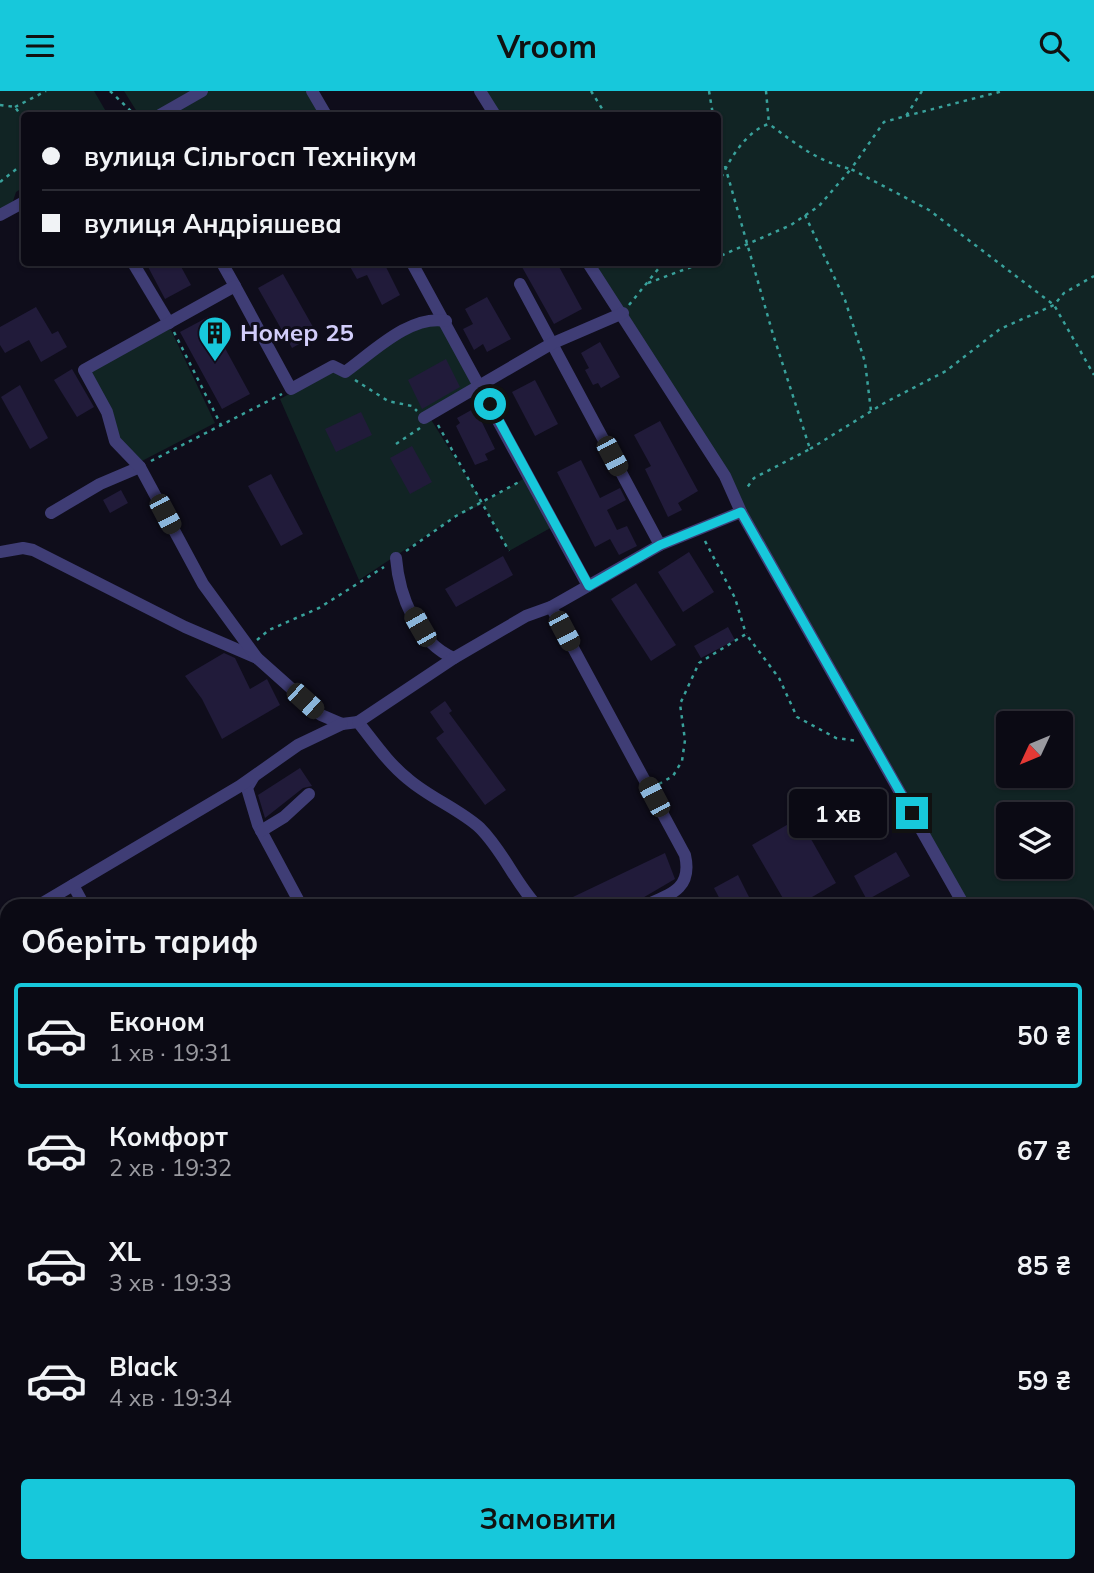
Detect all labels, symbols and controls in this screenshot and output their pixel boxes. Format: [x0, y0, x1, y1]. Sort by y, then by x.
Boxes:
text: Vroom [497, 26, 597, 66]
icon: menu [21, 27, 59, 65]
icon: search [1035, 27, 1073, 65]
text: вулиця Сільгосп Технікум [84, 140, 417, 173]
text: вулиця Андріяшева [84, 207, 342, 240]
building icon: Номер 25 [196, 314, 234, 363]
place label: Номер 25 [240, 317, 354, 347]
route start [474, 388, 506, 420]
car [593, 433, 632, 479]
car [146, 491, 185, 537]
car [401, 604, 440, 650]
car [545, 608, 584, 654]
car [283, 679, 328, 723]
north arrow [996, 711, 1073, 787]
map controls [996, 711, 1073, 879]
car [635, 774, 674, 820]
callout: 1 хв [790, 789, 888, 837]
route end [896, 797, 928, 829]
text: 1 хв [815, 799, 861, 828]
button: layers [996, 802, 1073, 879]
text: Оберіть тариф [21, 921, 258, 961]
icon: car [25, 1004, 88, 1067]
text: Економ [109, 1005, 205, 1038]
text: 50 ₴ [1017, 1019, 1071, 1052]
text: 1 хв · 19:31 [109, 1038, 232, 1067]
icon: car [25, 1119, 88, 1182]
text: Комфорт [109, 1120, 228, 1153]
text: 67 ₴ [1017, 1134, 1071, 1167]
text: 2 хв · 19:32 [109, 1153, 232, 1182]
icon: car [25, 1234, 88, 1297]
text: XL [109, 1235, 141, 1268]
text: 85 ₴ [1017, 1249, 1071, 1282]
text: 3 хв · 19:33 [109, 1268, 232, 1297]
icon: car [25, 1349, 88, 1412]
text: Black [109, 1350, 177, 1383]
text: 59 ₴ [1017, 1364, 1071, 1397]
text: 4 хв · 19:34 [109, 1383, 232, 1412]
button: Замовити [21, 1479, 1075, 1559]

